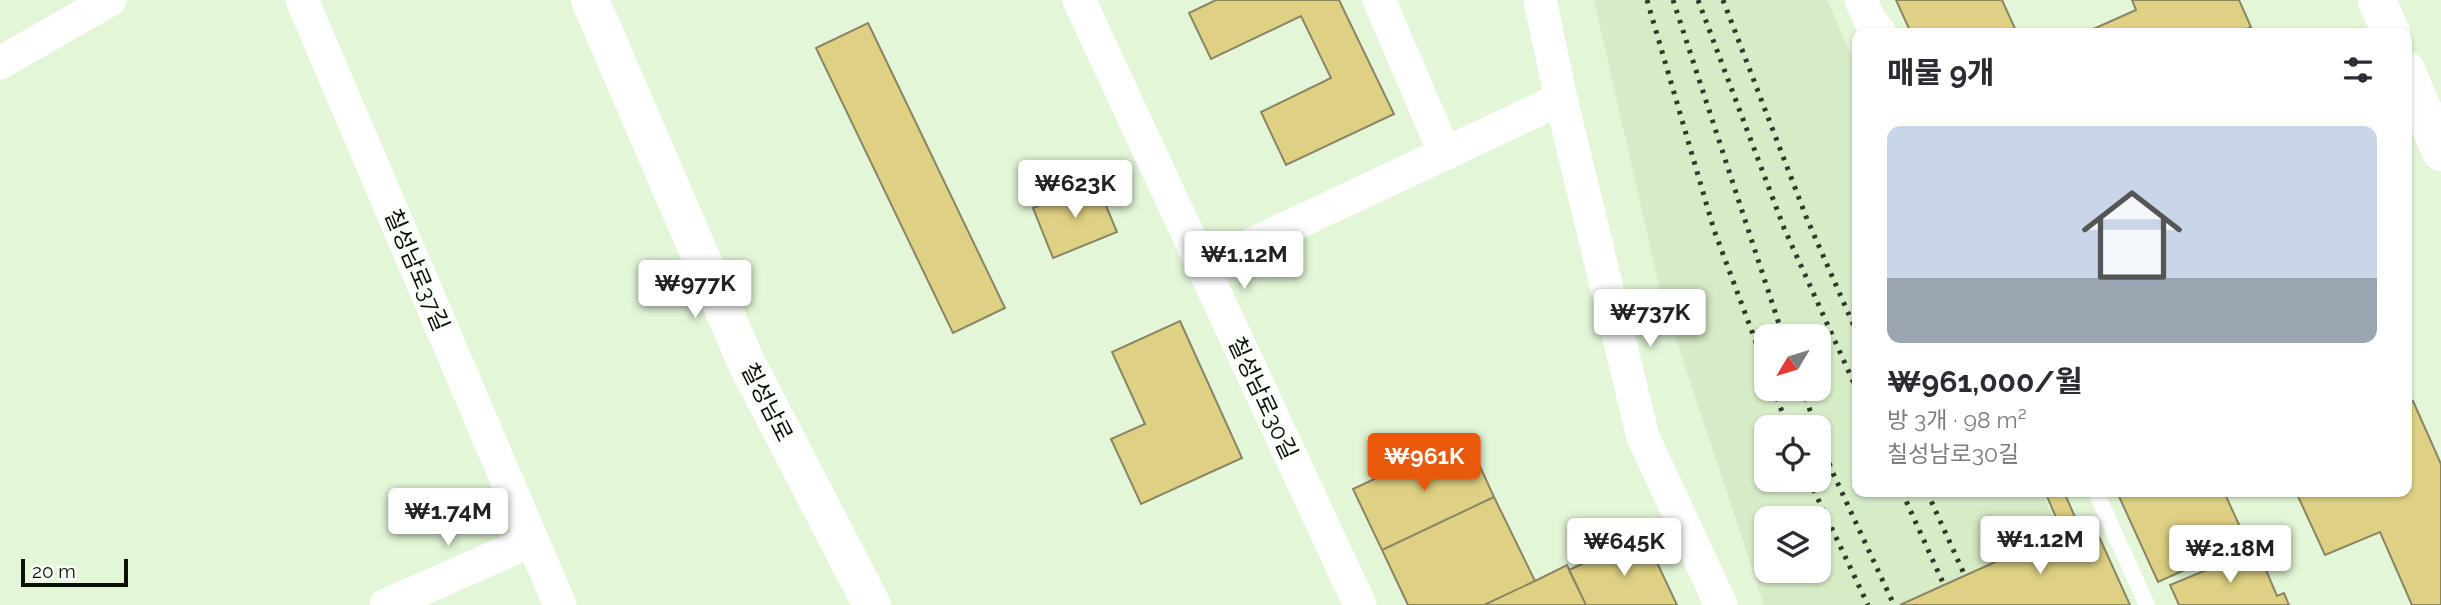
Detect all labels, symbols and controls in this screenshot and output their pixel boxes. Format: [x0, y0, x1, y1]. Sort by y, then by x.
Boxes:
icon: filters [2339, 51, 2377, 89]
text: 매물 9개 [1887, 55, 1995, 90]
pin: ₩623K [1026, 160, 1124, 220]
text: ₩623K [1034, 169, 1116, 196]
icon: home [2069, 172, 2195, 298]
street label: 칠성남로37길 [380, 205, 455, 335]
pin: ₩1.12M [1187, 232, 1301, 291]
text: ₩1.12M [1200, 240, 1288, 267]
pin: ₩977K [646, 260, 744, 320]
text: ₩977K [654, 269, 736, 296]
pin: ₩737K [1601, 290, 1699, 349]
text: ₩737K [1610, 298, 1690, 325]
north arrow [1754, 324, 1830, 401]
map controls [1754, 324, 1831, 583]
street label: 칠성남로30길 [1223, 332, 1304, 463]
street label: 칠성남로 [736, 358, 799, 446]
text: ₩961,000/월 [1887, 364, 2083, 399]
text: 방 3개 · 98 m² [1887, 406, 2027, 433]
button: locate [1754, 415, 1831, 492]
pin: ₩961K [1375, 434, 1473, 493]
text: 칠성남로30길 [1887, 440, 2019, 467]
text: ₩961K [1384, 442, 1464, 469]
pin: ₩1.74M [391, 489, 505, 548]
text: ₩1.74M [404, 497, 492, 524]
button: layers [1754, 506, 1831, 583]
pin: ₩1.12M [1983, 516, 2097, 576]
pin: ₩645K [1575, 518, 1673, 578]
text: ₩1.12M [1996, 525, 2084, 552]
pin: ₩2.18M [2173, 526, 2287, 585]
text: ₩645K [1583, 527, 1665, 554]
text: ₩2.18M [2185, 534, 2275, 561]
scale bar [21, 556, 128, 588]
text: 20 m [32, 560, 76, 582]

